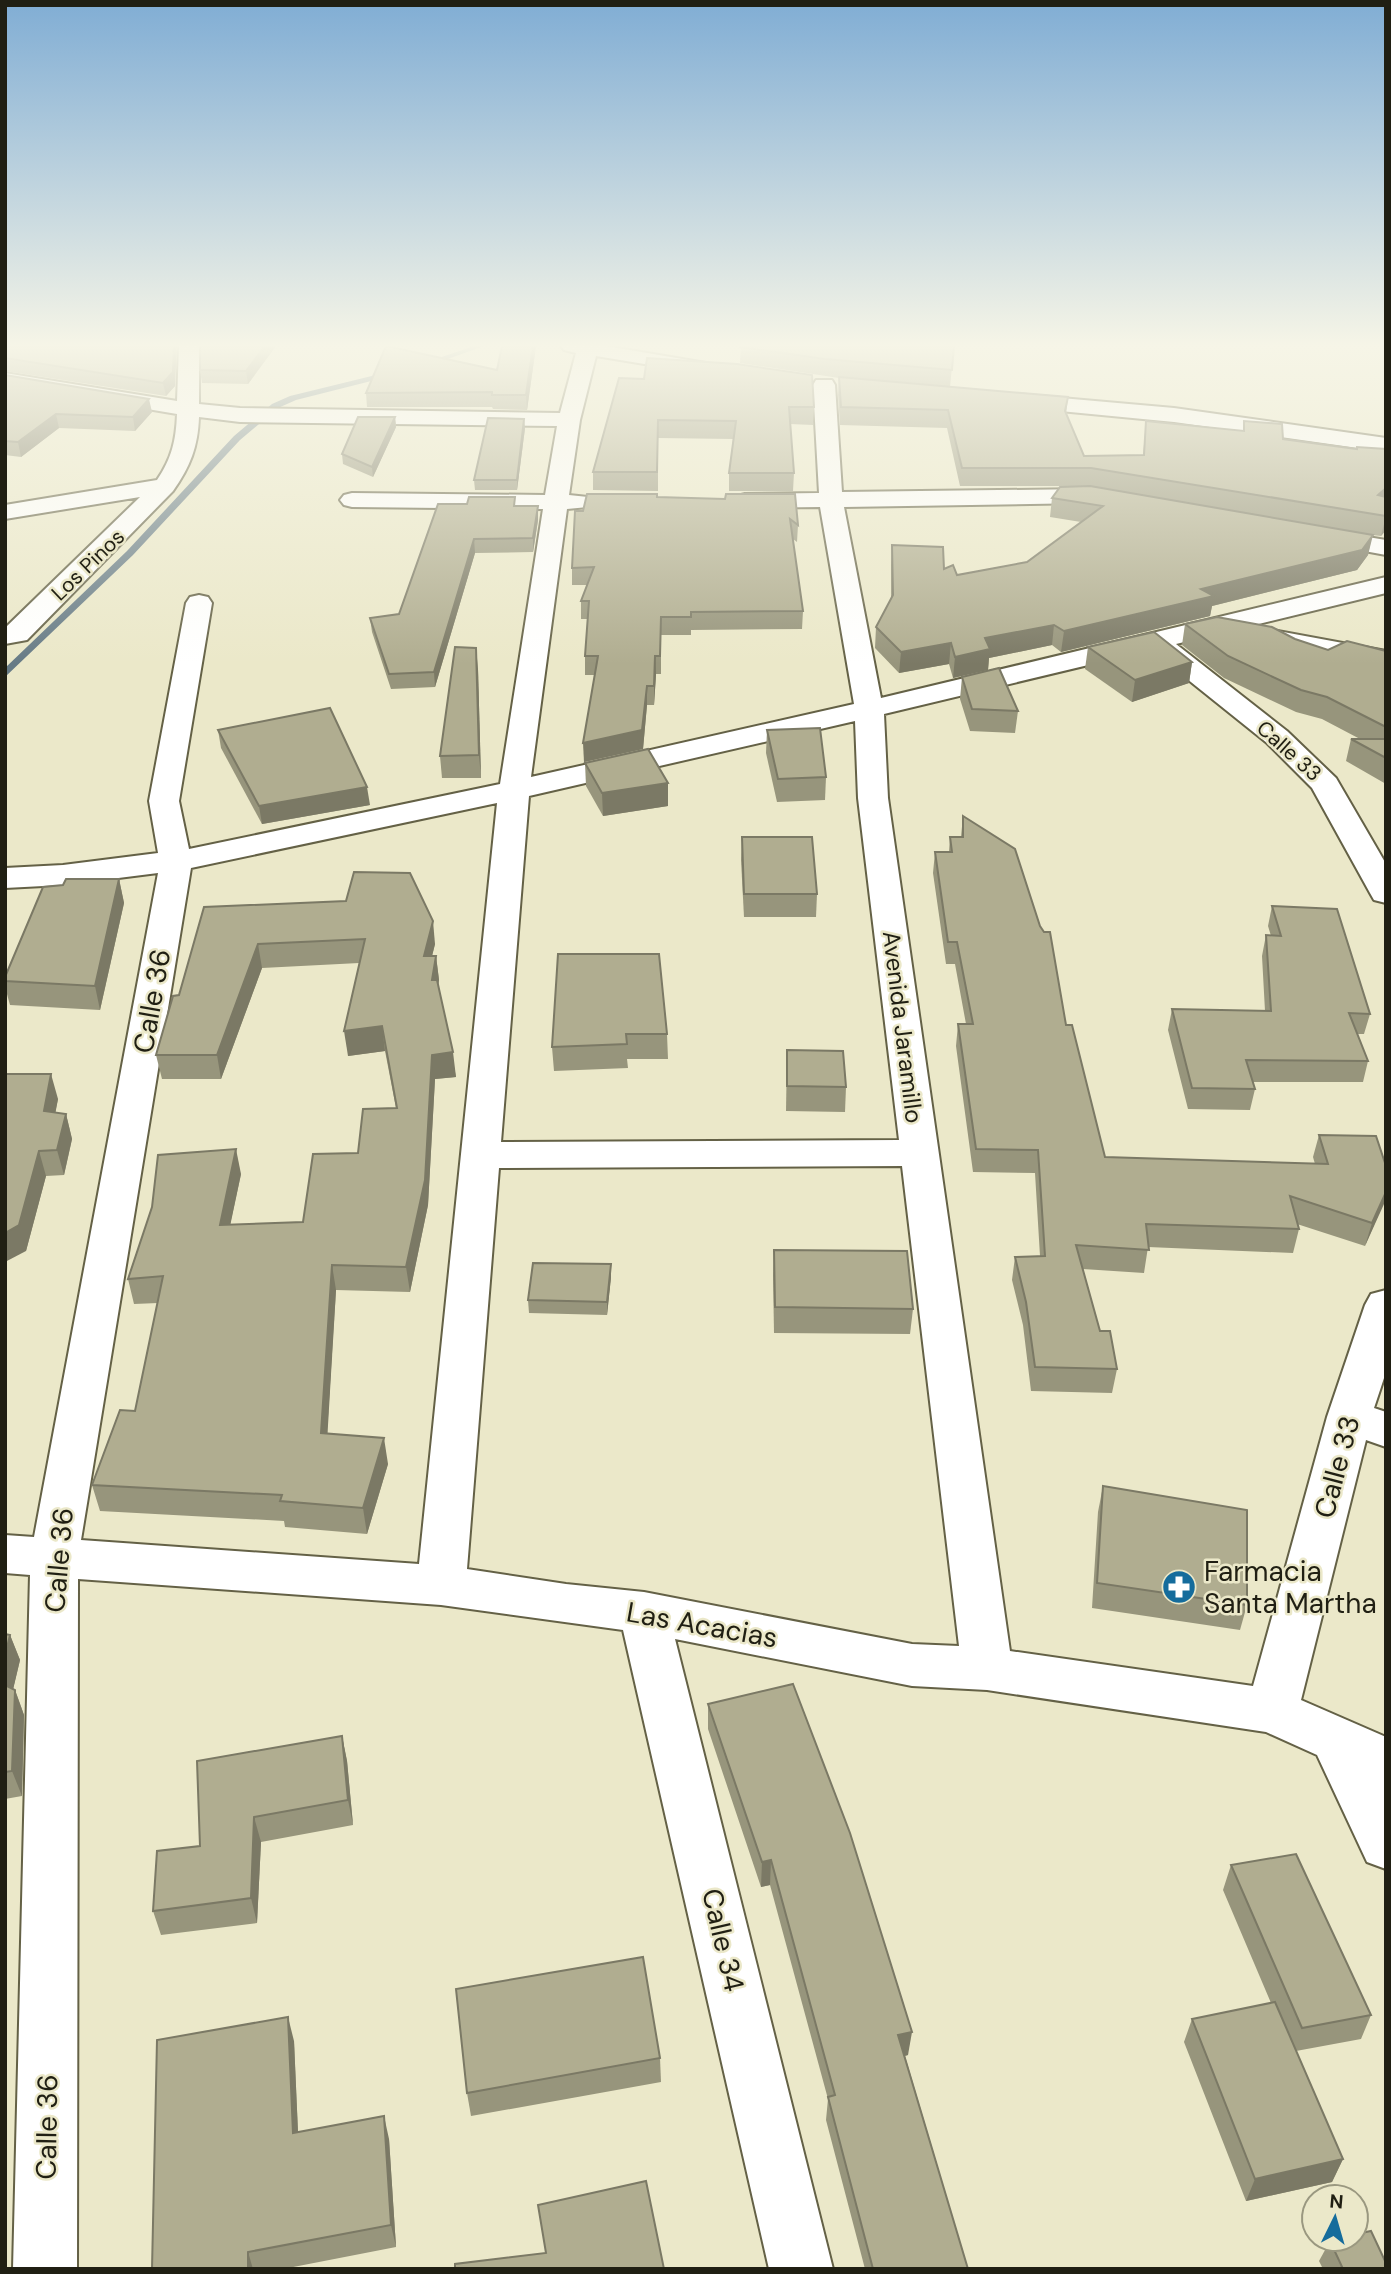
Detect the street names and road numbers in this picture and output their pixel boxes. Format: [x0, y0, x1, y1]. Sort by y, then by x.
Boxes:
street label: Los Pinos [45, 523, 131, 607]
street label: Calle 33 [1251, 714, 1327, 788]
street label: Avenida Jaramillo [876, 929, 930, 1125]
street label: Calle 36 [125, 946, 179, 1056]
street label: Calle 33 [1306, 1412, 1368, 1522]
street label: Calle 36 [36, 1506, 82, 1614]
street label: Las Acacias [624, 1594, 780, 1656]
street label: Calle 34 [693, 1885, 753, 1995]
street label: Calle 36 [28, 2074, 66, 2180]

